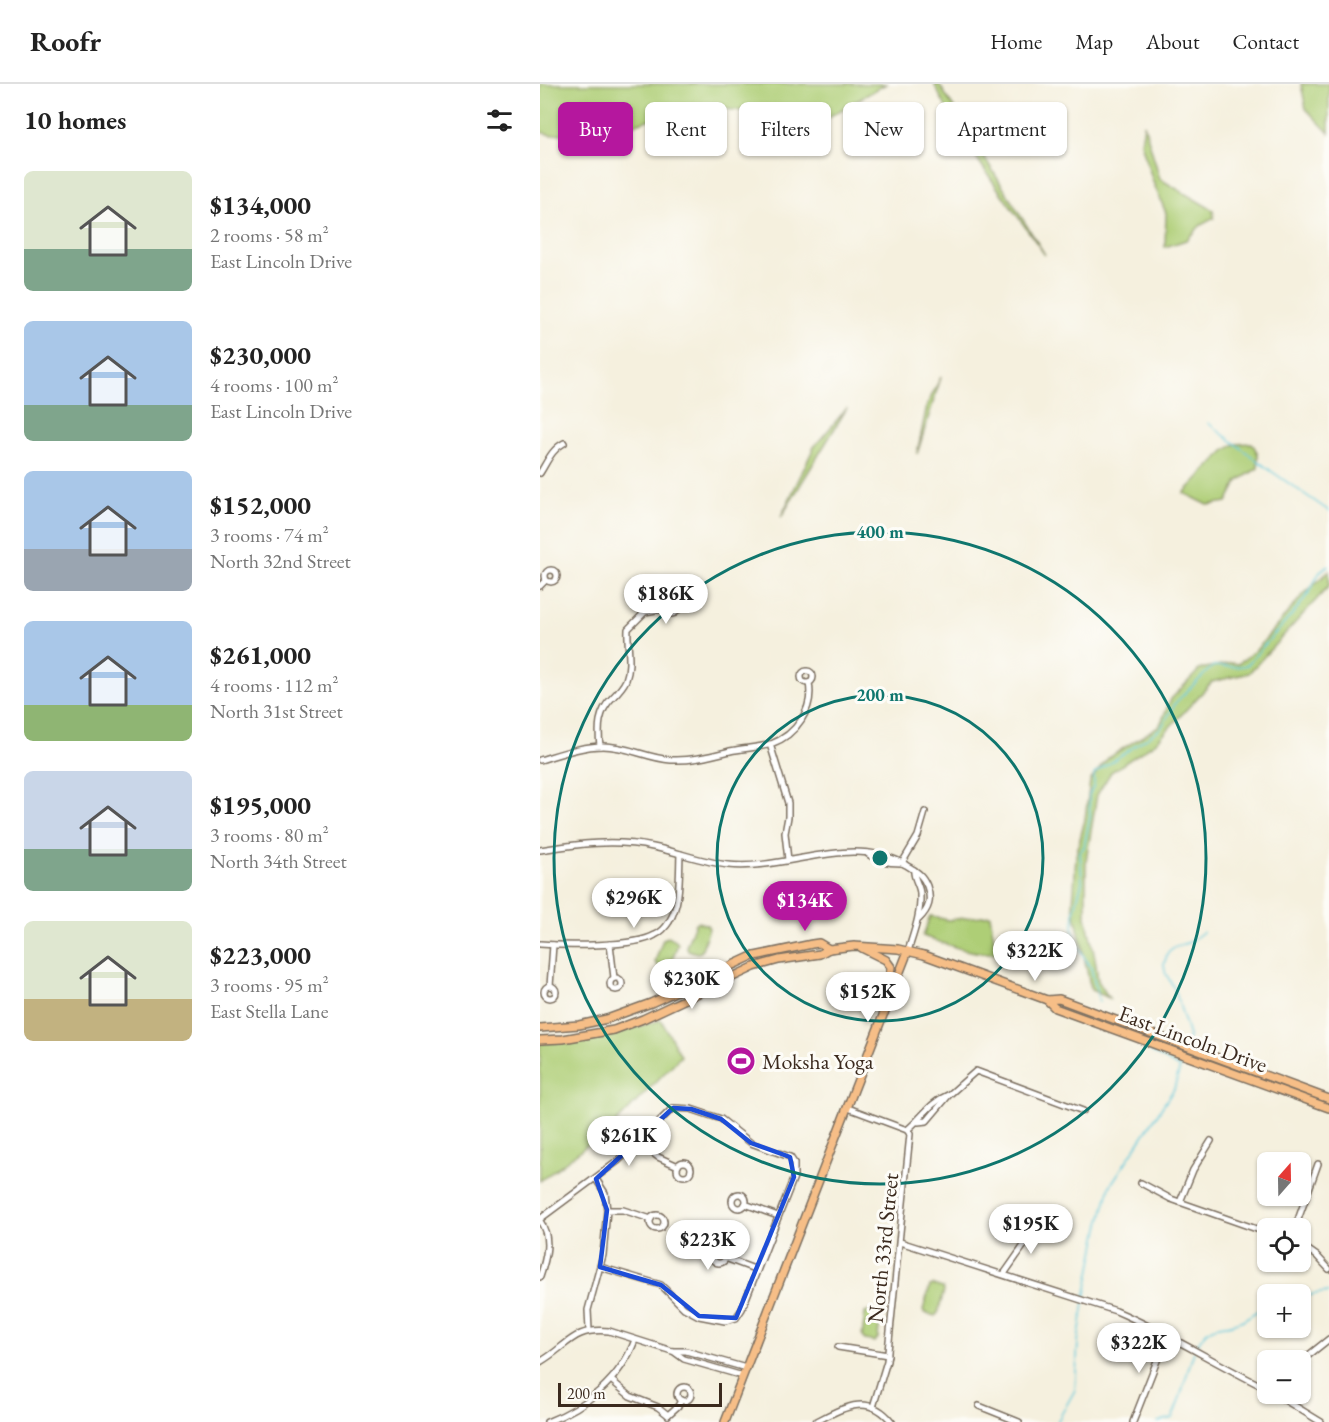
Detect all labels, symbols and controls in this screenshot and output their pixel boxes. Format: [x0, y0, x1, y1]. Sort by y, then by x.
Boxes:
text: Roofr [30, 23, 101, 59]
text: Home [990, 28, 1042, 55]
text: Map [1075, 28, 1113, 55]
text: About [1146, 28, 1199, 55]
text: Contact [1232, 28, 1299, 55]
chip: Buy [558, 102, 633, 156]
chip: Rent [645, 102, 727, 156]
chip: Filters [739, 102, 831, 156]
chip: New [843, 102, 924, 156]
chip: Apartment [936, 102, 1067, 156]
text: 10 homes [24, 103, 126, 137]
icon: filters [483, 104, 516, 137]
text: $134,000 [210, 188, 311, 222]
icon: home [72, 195, 144, 267]
text: 2 rooms · 58 m² [210, 222, 329, 248]
text: East Lincoln Drive [210, 248, 352, 274]
text: $230,000 [210, 338, 311, 372]
icon: home [72, 345, 144, 417]
text: 4 rooms · 100 m² [210, 372, 338, 398]
text: East Lincoln Drive [210, 398, 352, 424]
text: $152,000 [210, 488, 311, 522]
icon: home [72, 495, 144, 567]
text: 400 m [856, 520, 904, 543]
text: 3 rooms · 74 m² [210, 522, 329, 548]
text: North 32nd Street [210, 548, 351, 574]
pin: $186K [624, 574, 708, 625]
text: $186K [638, 580, 694, 606]
text: $261,000 [210, 638, 311, 672]
icon: home [72, 645, 144, 717]
text: 4 rooms · 112 m² [210, 672, 338, 698]
text: 200 m [856, 683, 904, 706]
text: North 31st Street [210, 698, 343, 724]
text: $195,000 [210, 788, 311, 822]
icon: home [72, 795, 144, 867]
text: 3 rooms · 80 m² [210, 822, 329, 848]
text: North 34th Street [210, 848, 347, 874]
centre of rings [870, 848, 890, 868]
pin: $296K [592, 878, 676, 929]
pin: $134K [763, 881, 847, 932]
text: $296K [606, 884, 662, 910]
text: $134K [777, 887, 833, 913]
pin: $322K [993, 931, 1077, 982]
text: $322K [1007, 937, 1063, 963]
text: $223,000 [210, 938, 311, 972]
icon: home [72, 945, 144, 1017]
pin: $230K [650, 959, 734, 1010]
text: $230K [664, 965, 720, 991]
text: 3 rooms · 95 m² [210, 972, 329, 998]
pin: $152K [826, 972, 910, 1023]
text: $152K [840, 978, 896, 1004]
text: East Stella Lane [210, 998, 328, 1024]
street label: East Lincoln Drive [1115, 999, 1272, 1079]
sports icon: Moksha Yoga [725, 1045, 757, 1077]
place label: Moksha Yoga [762, 1047, 874, 1076]
pin: $261K [587, 1116, 671, 1167]
text: $261K [601, 1122, 657, 1148]
north arrow [1257, 1152, 1311, 1206]
map controls [1257, 1152, 1311, 1404]
street label: North 33rd Street [861, 1171, 905, 1324]
pin: $195K [989, 1204, 1073, 1255]
text: $195K [1003, 1210, 1059, 1236]
button: locate [1257, 1218, 1311, 1272]
pin: $223K [666, 1220, 750, 1271]
text: $223K [680, 1226, 736, 1252]
button: + [1257, 1284, 1311, 1338]
pin: $322K [1097, 1323, 1181, 1374]
text: $322K [1111, 1329, 1167, 1355]
button: − [1257, 1350, 1311, 1404]
scale bar [558, 1380, 722, 1408]
text: 200 m [567, 1383, 606, 1404]

